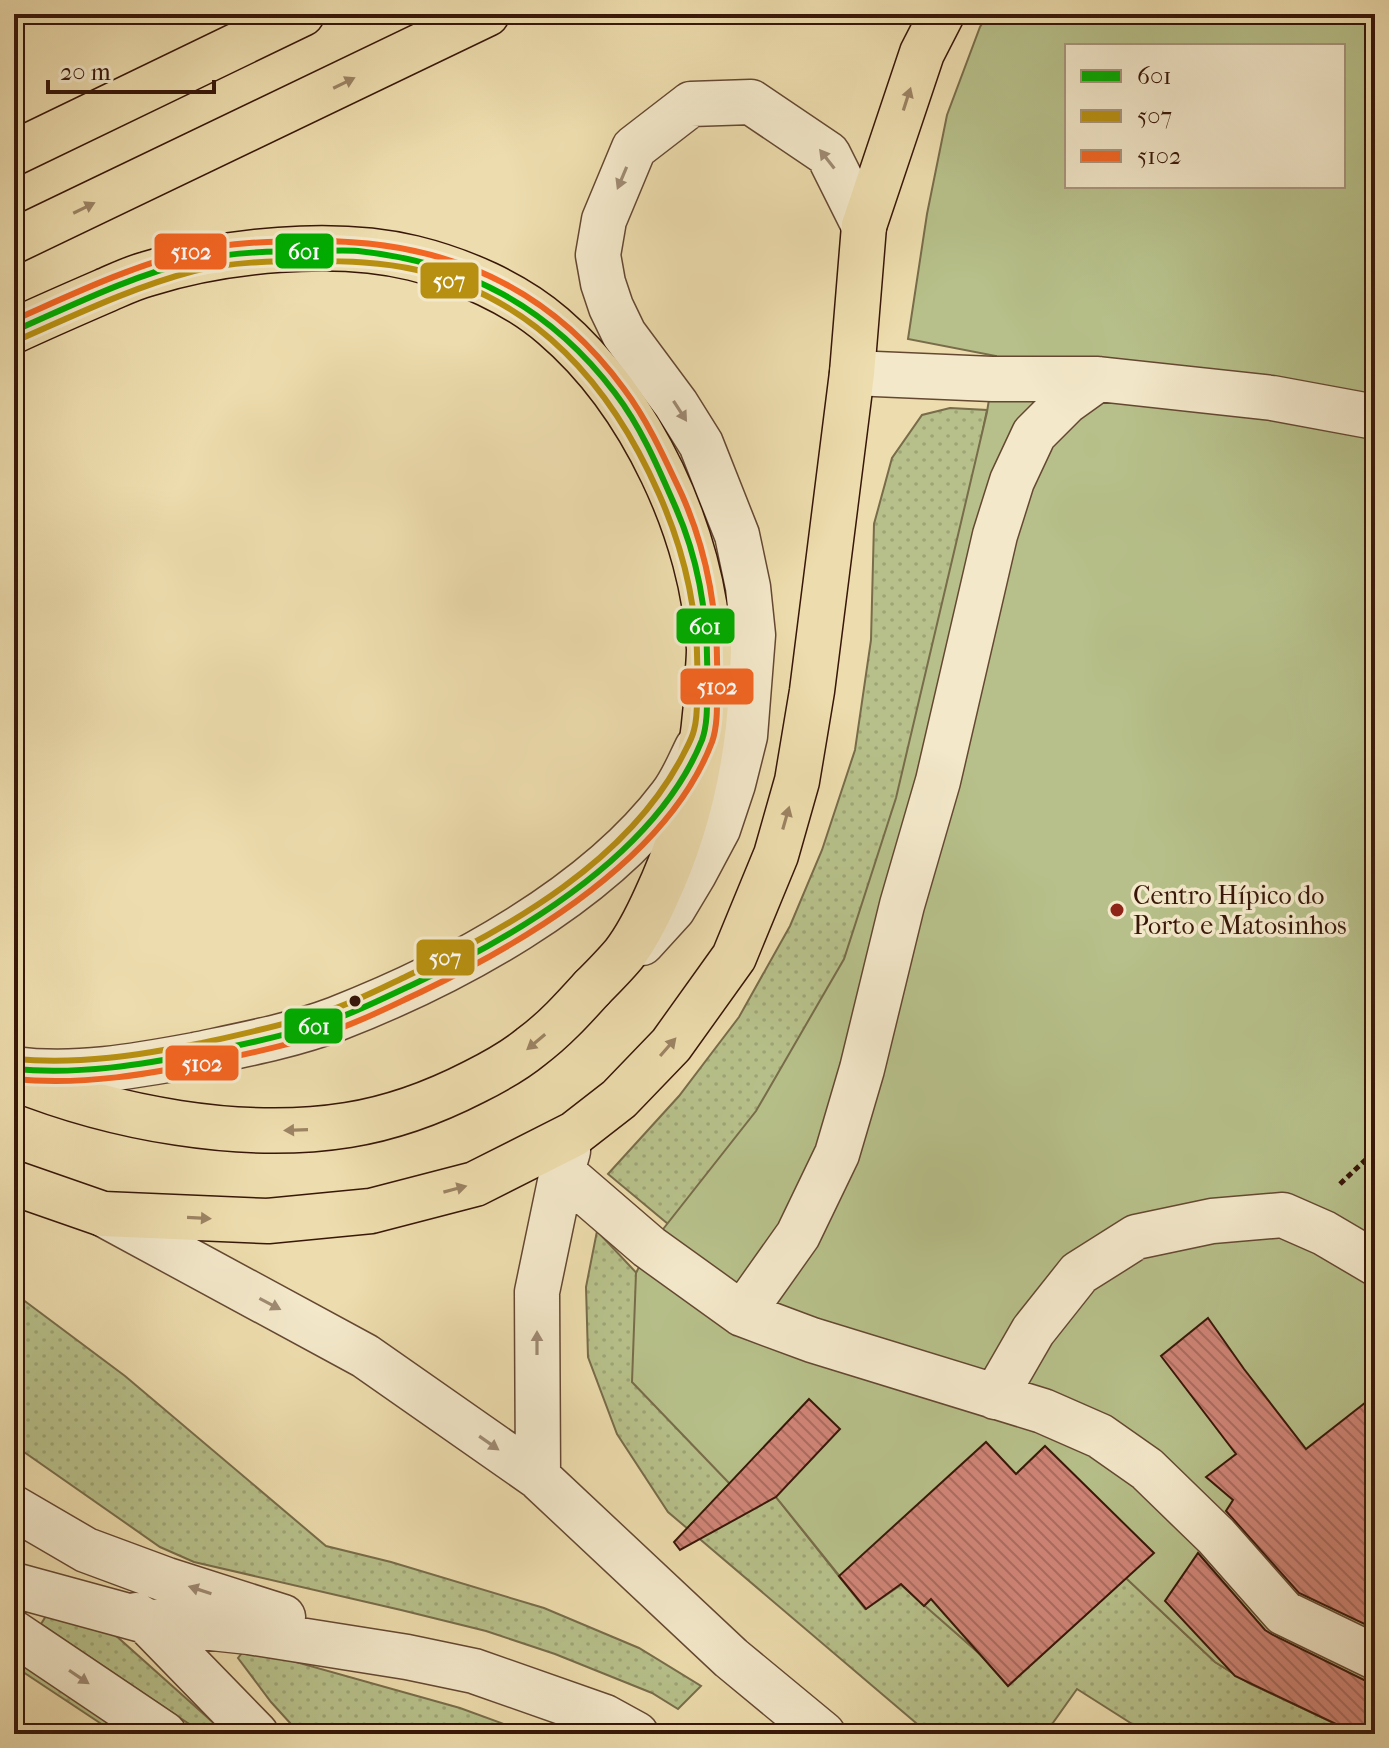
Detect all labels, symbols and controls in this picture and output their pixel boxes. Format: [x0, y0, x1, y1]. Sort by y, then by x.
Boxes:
scale bar [48, 44, 214, 94]
legend [1065, 44, 1345, 188]
text: 20 m [60, 58, 111, 86]
text: 601 [1137, 62, 1172, 90]
one-way arrow [332, 76, 355, 90]
one-way arrow [901, 87, 914, 111]
text: 507 [1137, 102, 1172, 130]
text: 5102 [1137, 142, 1181, 170]
one-way arrow [819, 148, 836, 169]
one-way arrow [615, 166, 628, 189]
one-way arrow [73, 201, 96, 215]
line badge: 5102 [153, 232, 228, 271]
line badge: 601 [274, 232, 335, 270]
text: 5102 [171, 239, 211, 265]
text: 601 [288, 239, 320, 265]
line badge: 507 [419, 261, 480, 300]
text: 507 [433, 268, 465, 294]
one-way arrow [672, 400, 687, 421]
line badge: 601 [675, 607, 736, 645]
text: 601 [689, 614, 721, 640]
line badge: 5102 [679, 667, 755, 706]
text: 5102 [697, 674, 737, 700]
one-way arrow [781, 806, 793, 831]
place label: Centro Hípico do Porto e Matosinhos [1133, 880, 1347, 941]
marker: Centro Hípico do Porto e Matosinhos [1108, 901, 1126, 919]
line badge: 507 [415, 938, 476, 977]
text: 507 [429, 945, 461, 971]
unlabelled marker [347, 993, 363, 1009]
line badge: 601 [283, 1007, 344, 1045]
text: 601 [298, 1014, 330, 1040]
one-way arrow [527, 1033, 547, 1050]
one-way arrow [659, 1037, 676, 1057]
line badge: 5102 [164, 1044, 240, 1082]
text: 5102 [182, 1051, 222, 1077]
one-way arrow [283, 1123, 308, 1136]
one-way arrow [443, 1183, 468, 1195]
one-way arrow [187, 1212, 212, 1225]
one-way arrow [259, 1297, 281, 1311]
one-way arrow [531, 1330, 543, 1355]
one-way arrow [479, 1435, 500, 1450]
one-way arrow [188, 1584, 212, 1596]
one-way arrow [68, 1669, 89, 1684]

